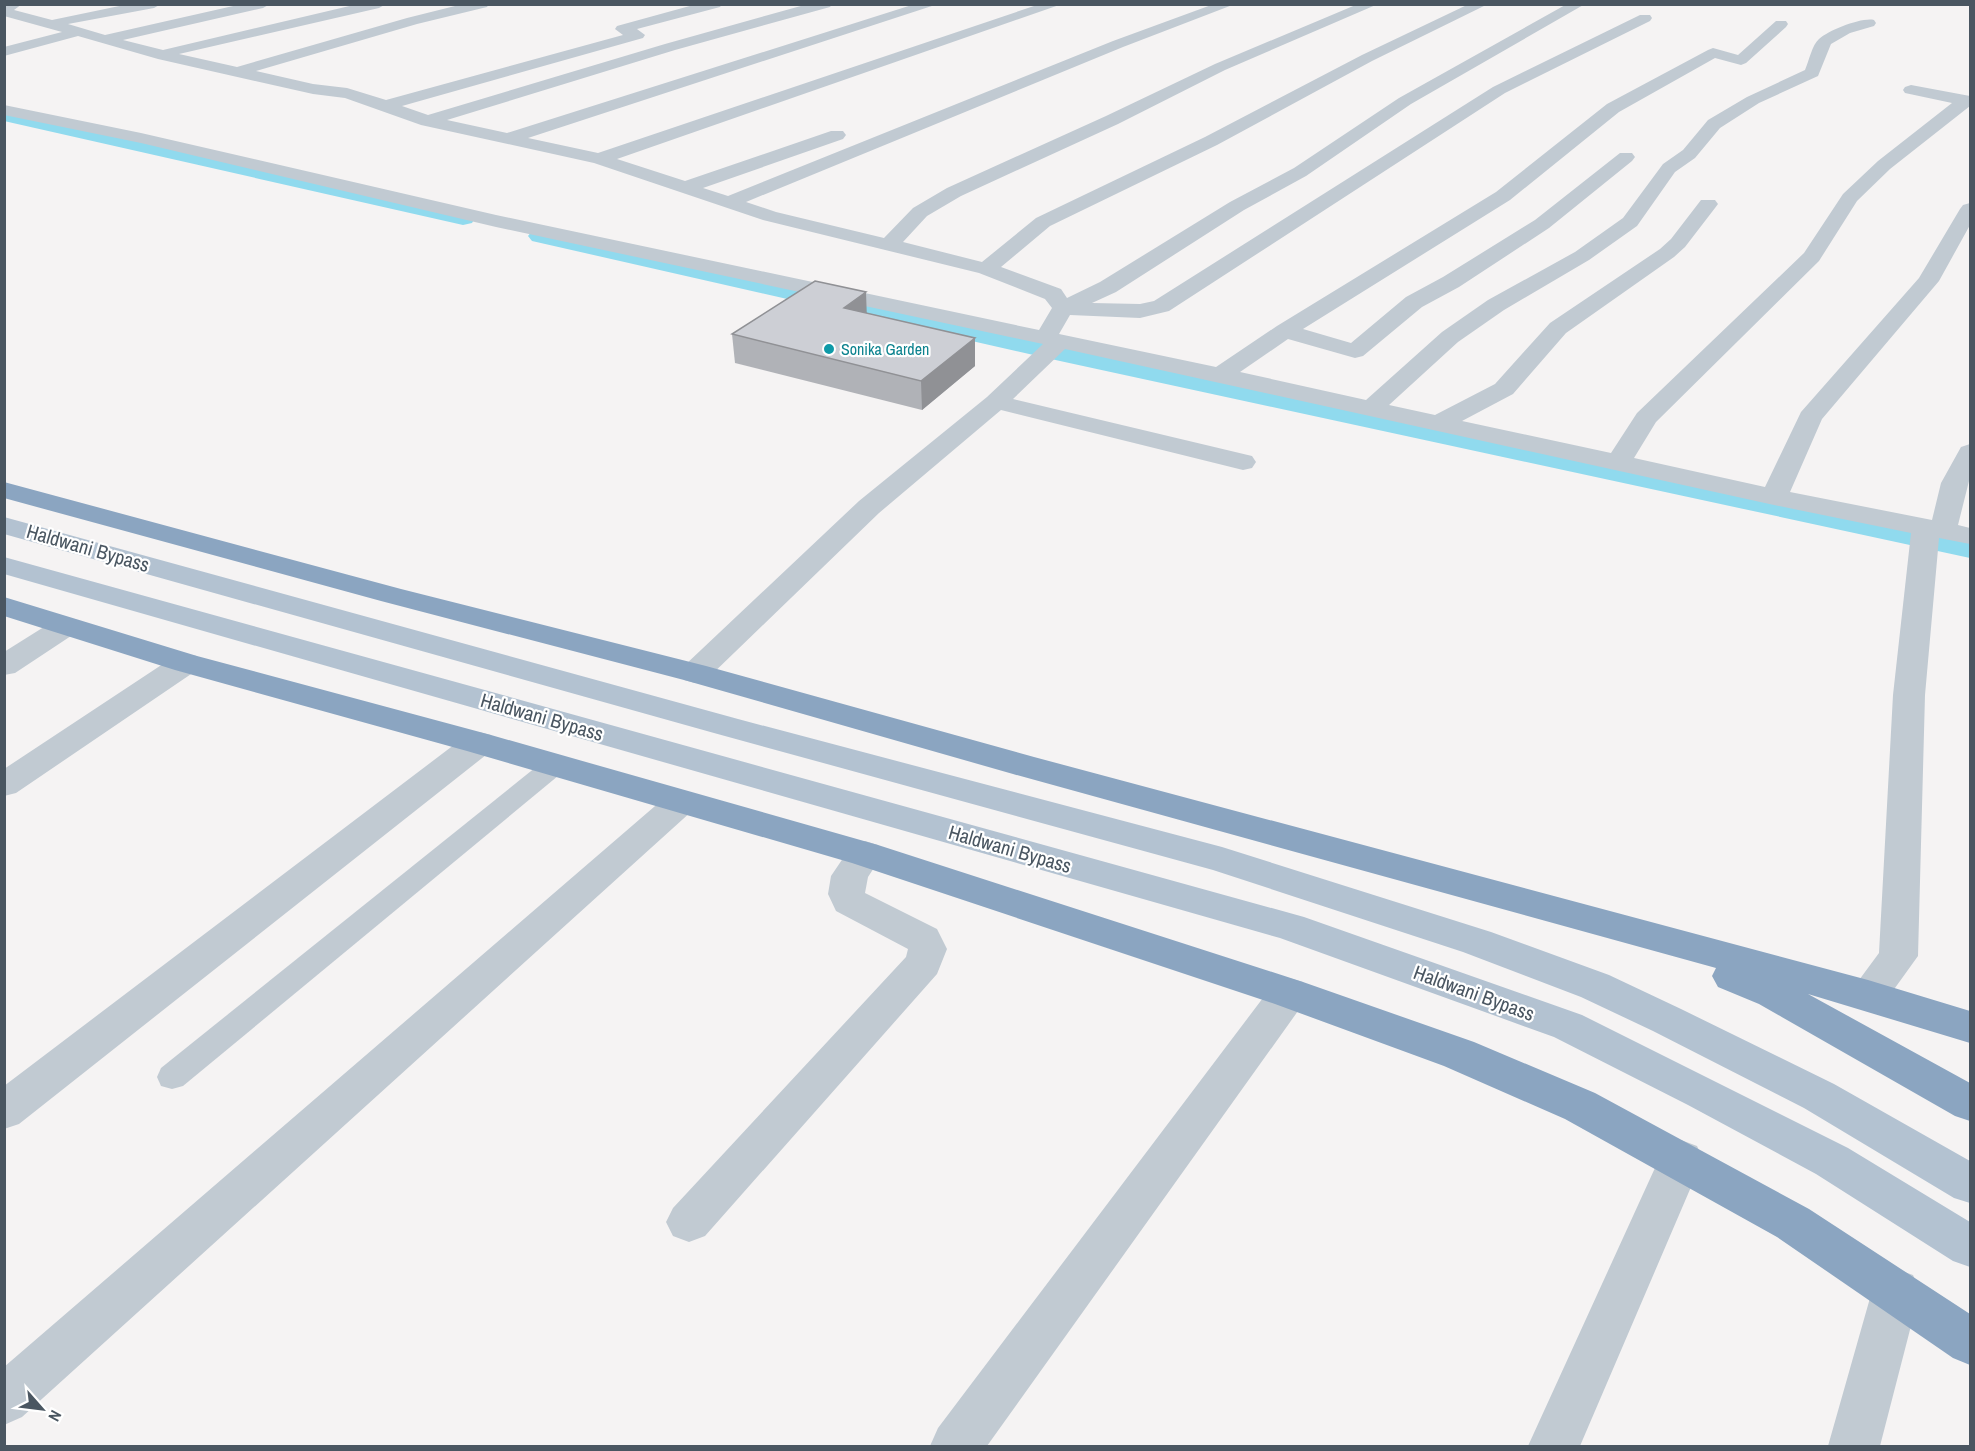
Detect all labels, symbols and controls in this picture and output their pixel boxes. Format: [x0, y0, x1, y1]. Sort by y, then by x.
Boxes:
place label: Sonika Garden [841, 338, 929, 360]
marker: Sonika Garden [822, 342, 836, 356]
street label: Haldwani Bypass [24, 517, 153, 578]
street label: Haldwani Bypass [478, 686, 607, 747]
street label: Haldwani Bypass [946, 818, 1075, 879]
street label: Haldwani Bypass [1410, 958, 1538, 1027]
north arrow [12, 1379, 72, 1439]
text: N [43, 1407, 67, 1425]

